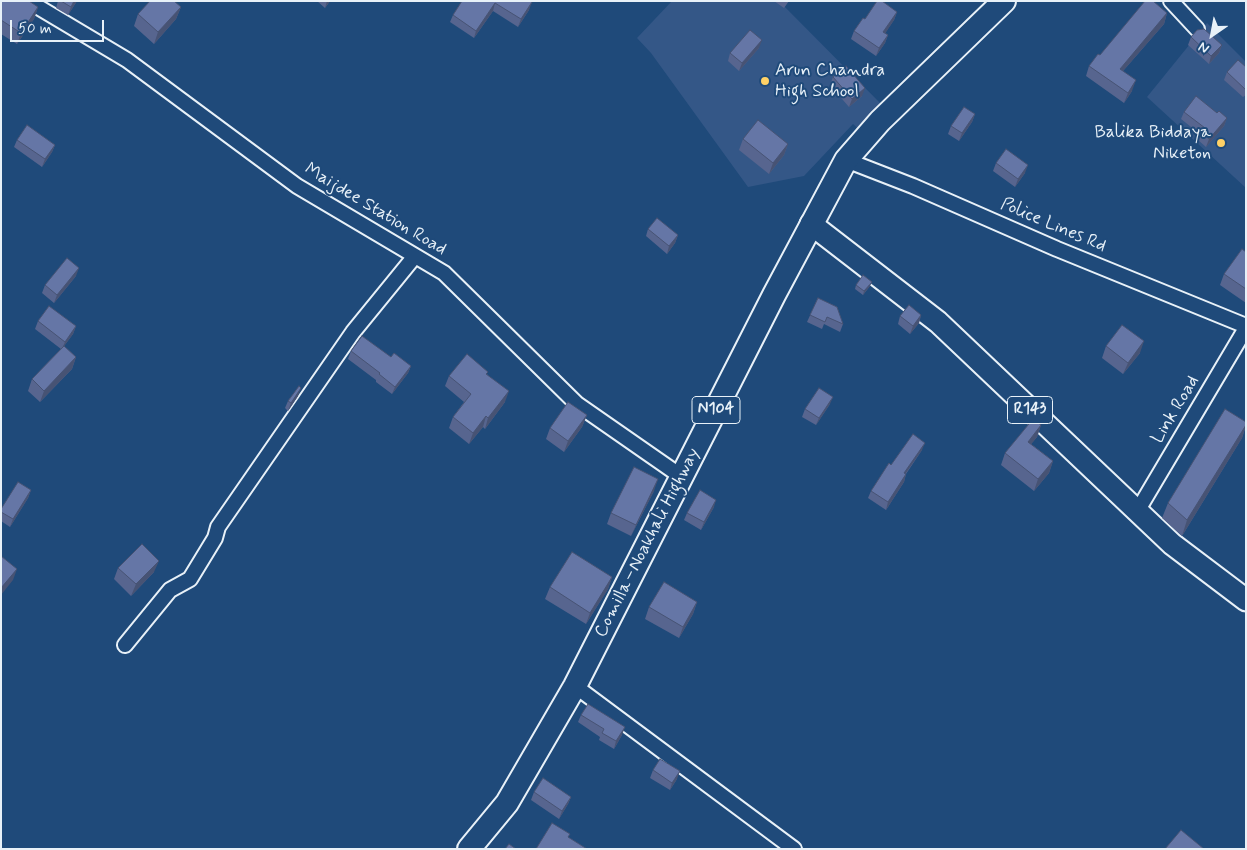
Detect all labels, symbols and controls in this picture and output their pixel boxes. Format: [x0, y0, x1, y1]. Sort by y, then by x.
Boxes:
scale bar [12, 10, 106, 42]
north arrow [1187, 10, 1237, 60]
text: 50 m [18, 19, 52, 39]
text: N [1195, 37, 1213, 58]
place label: Arun Chandra High School [775, 60, 885, 102]
marker: Arun Chandra High School [759, 75, 771, 87]
place label: Balika Biddaya Niketon [1094, 122, 1211, 164]
marker: Balika Biddaya Niketon [1215, 137, 1227, 149]
street label: Maijdee Station Road [300, 159, 450, 261]
street label: Police Lines Rd [997, 194, 1109, 258]
street label: Link Road [1147, 372, 1205, 448]
road number: N104 [692, 396, 740, 424]
road number: R143 [1008, 396, 1052, 424]
street label: Comilla–Noakhali Highway [591, 445, 705, 641]

